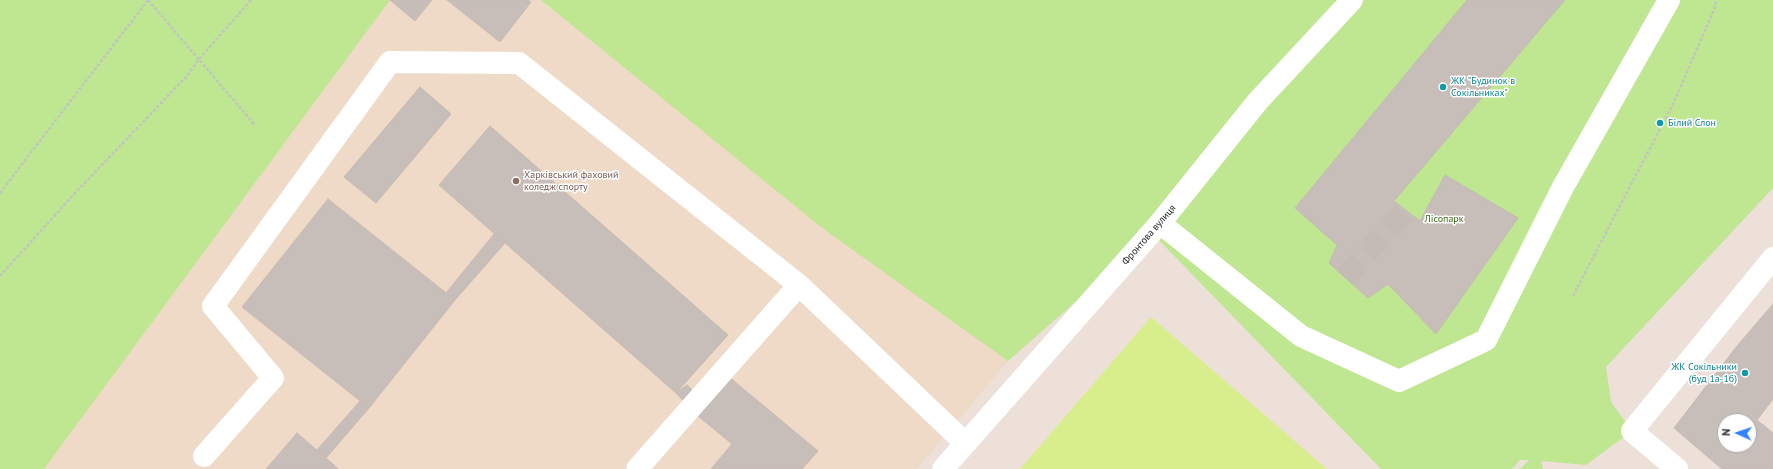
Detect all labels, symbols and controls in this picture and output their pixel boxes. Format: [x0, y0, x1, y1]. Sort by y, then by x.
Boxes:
place label: ЖК "Будинок в Сокільниках" [1451, 75, 1515, 98]
marker: ЖК "Будинок в Сокільниках" [1438, 82, 1448, 92]
place label: Білий Слон [1668, 117, 1716, 129]
marker: Білий Слон [1655, 118, 1665, 128]
place label: Харківський фаховий коледж спорту [524, 169, 618, 192]
marker: Харківський фаховий коледж спорту [511, 176, 521, 186]
street label: Фронтова вулиця [1120, 202, 1178, 268]
park label: Лісопарк [1424, 213, 1464, 225]
place label: ЖК Сокільники (буд 1а-1б) [1671, 361, 1737, 384]
marker: ЖК Сокільники (буд 1а-1б) [1740, 368, 1750, 378]
north arrow [1717, 413, 1757, 453]
text: N [1719, 428, 1733, 436]

